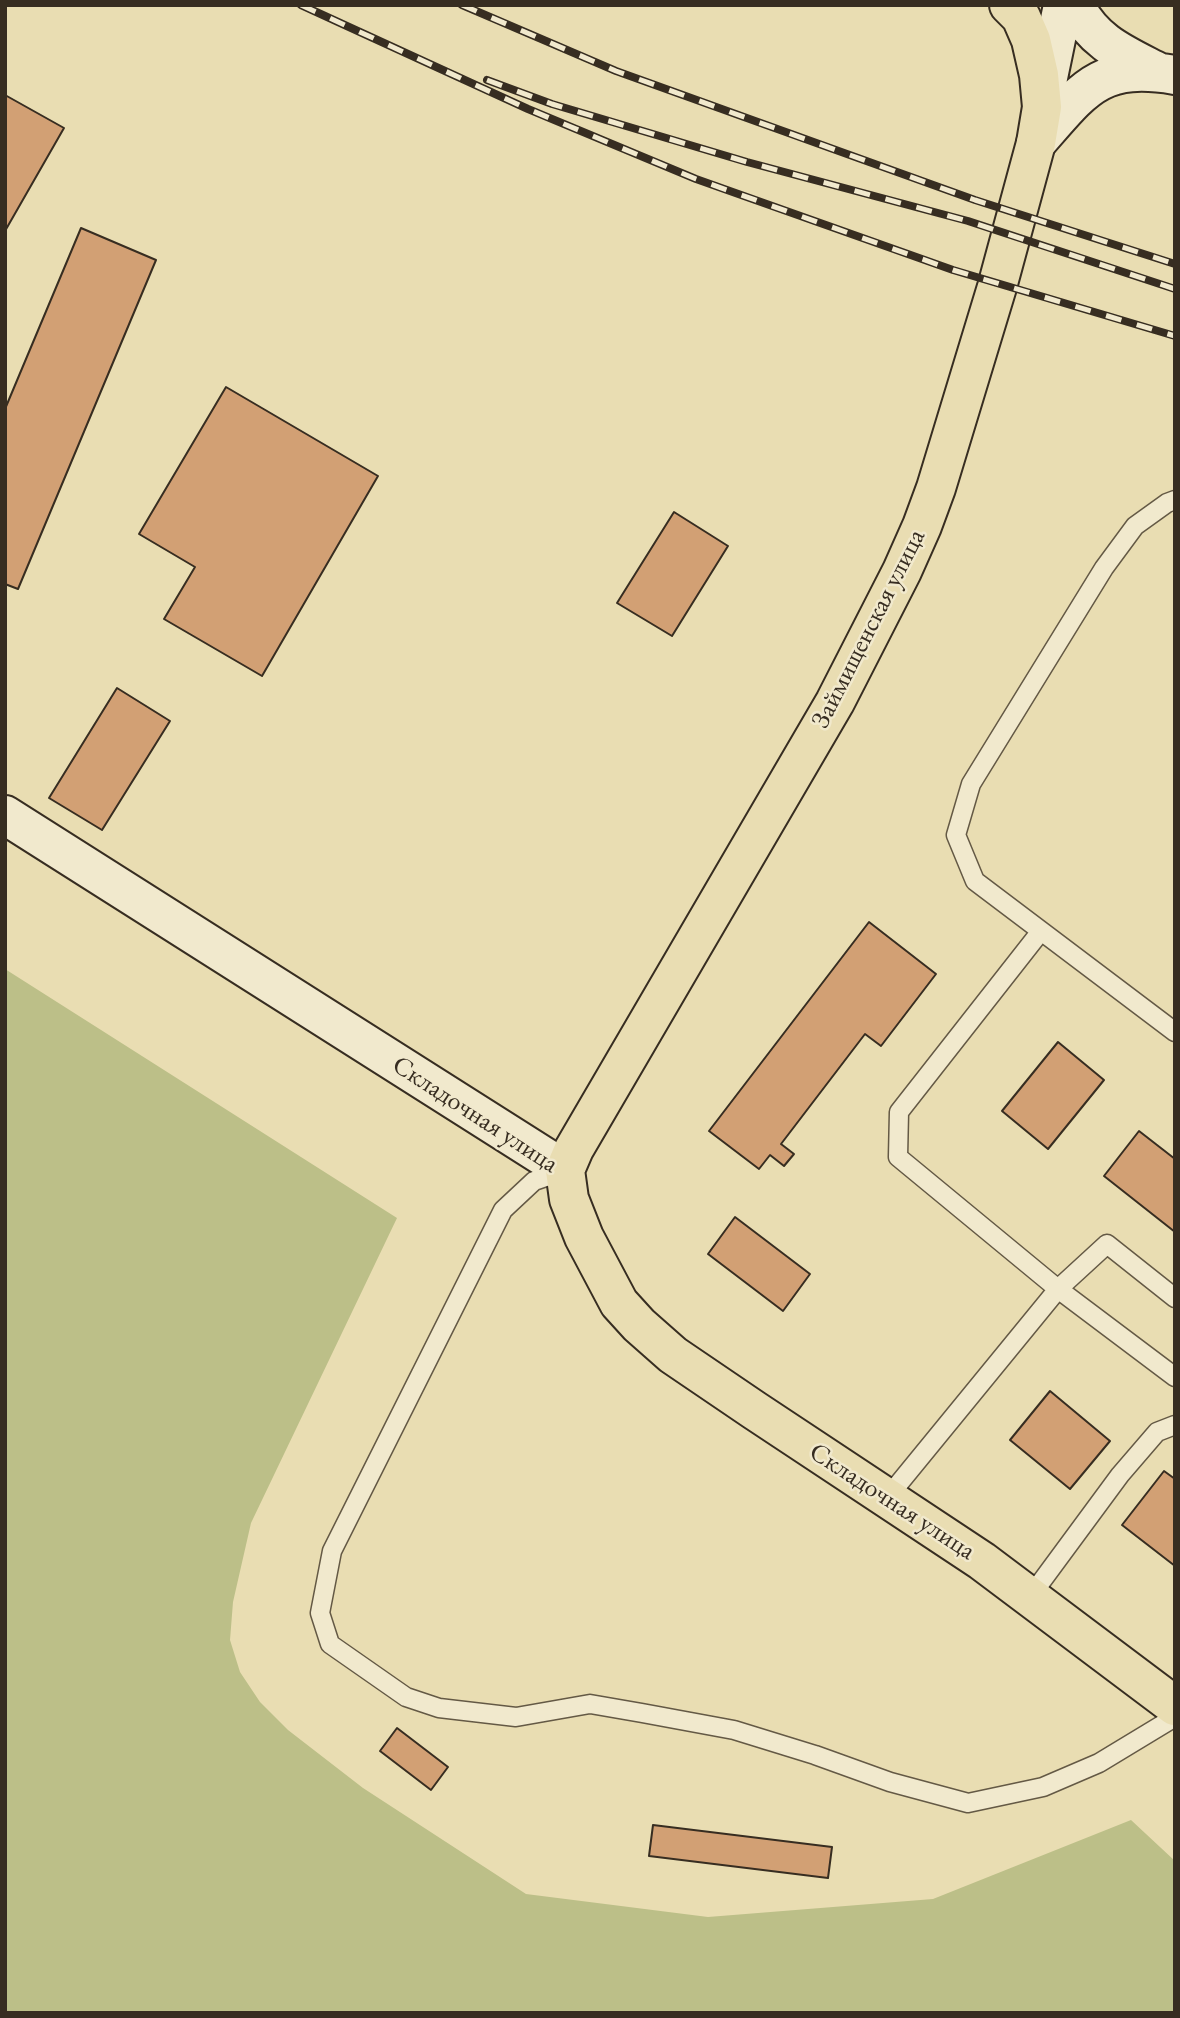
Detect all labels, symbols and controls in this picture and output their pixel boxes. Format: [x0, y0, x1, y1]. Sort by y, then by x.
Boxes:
street label: Займищенская улица [805, 524, 933, 734]
street label: Складочная улица [386, 1050, 564, 1180]
street label: Складочная улица [803, 1437, 981, 1567]

